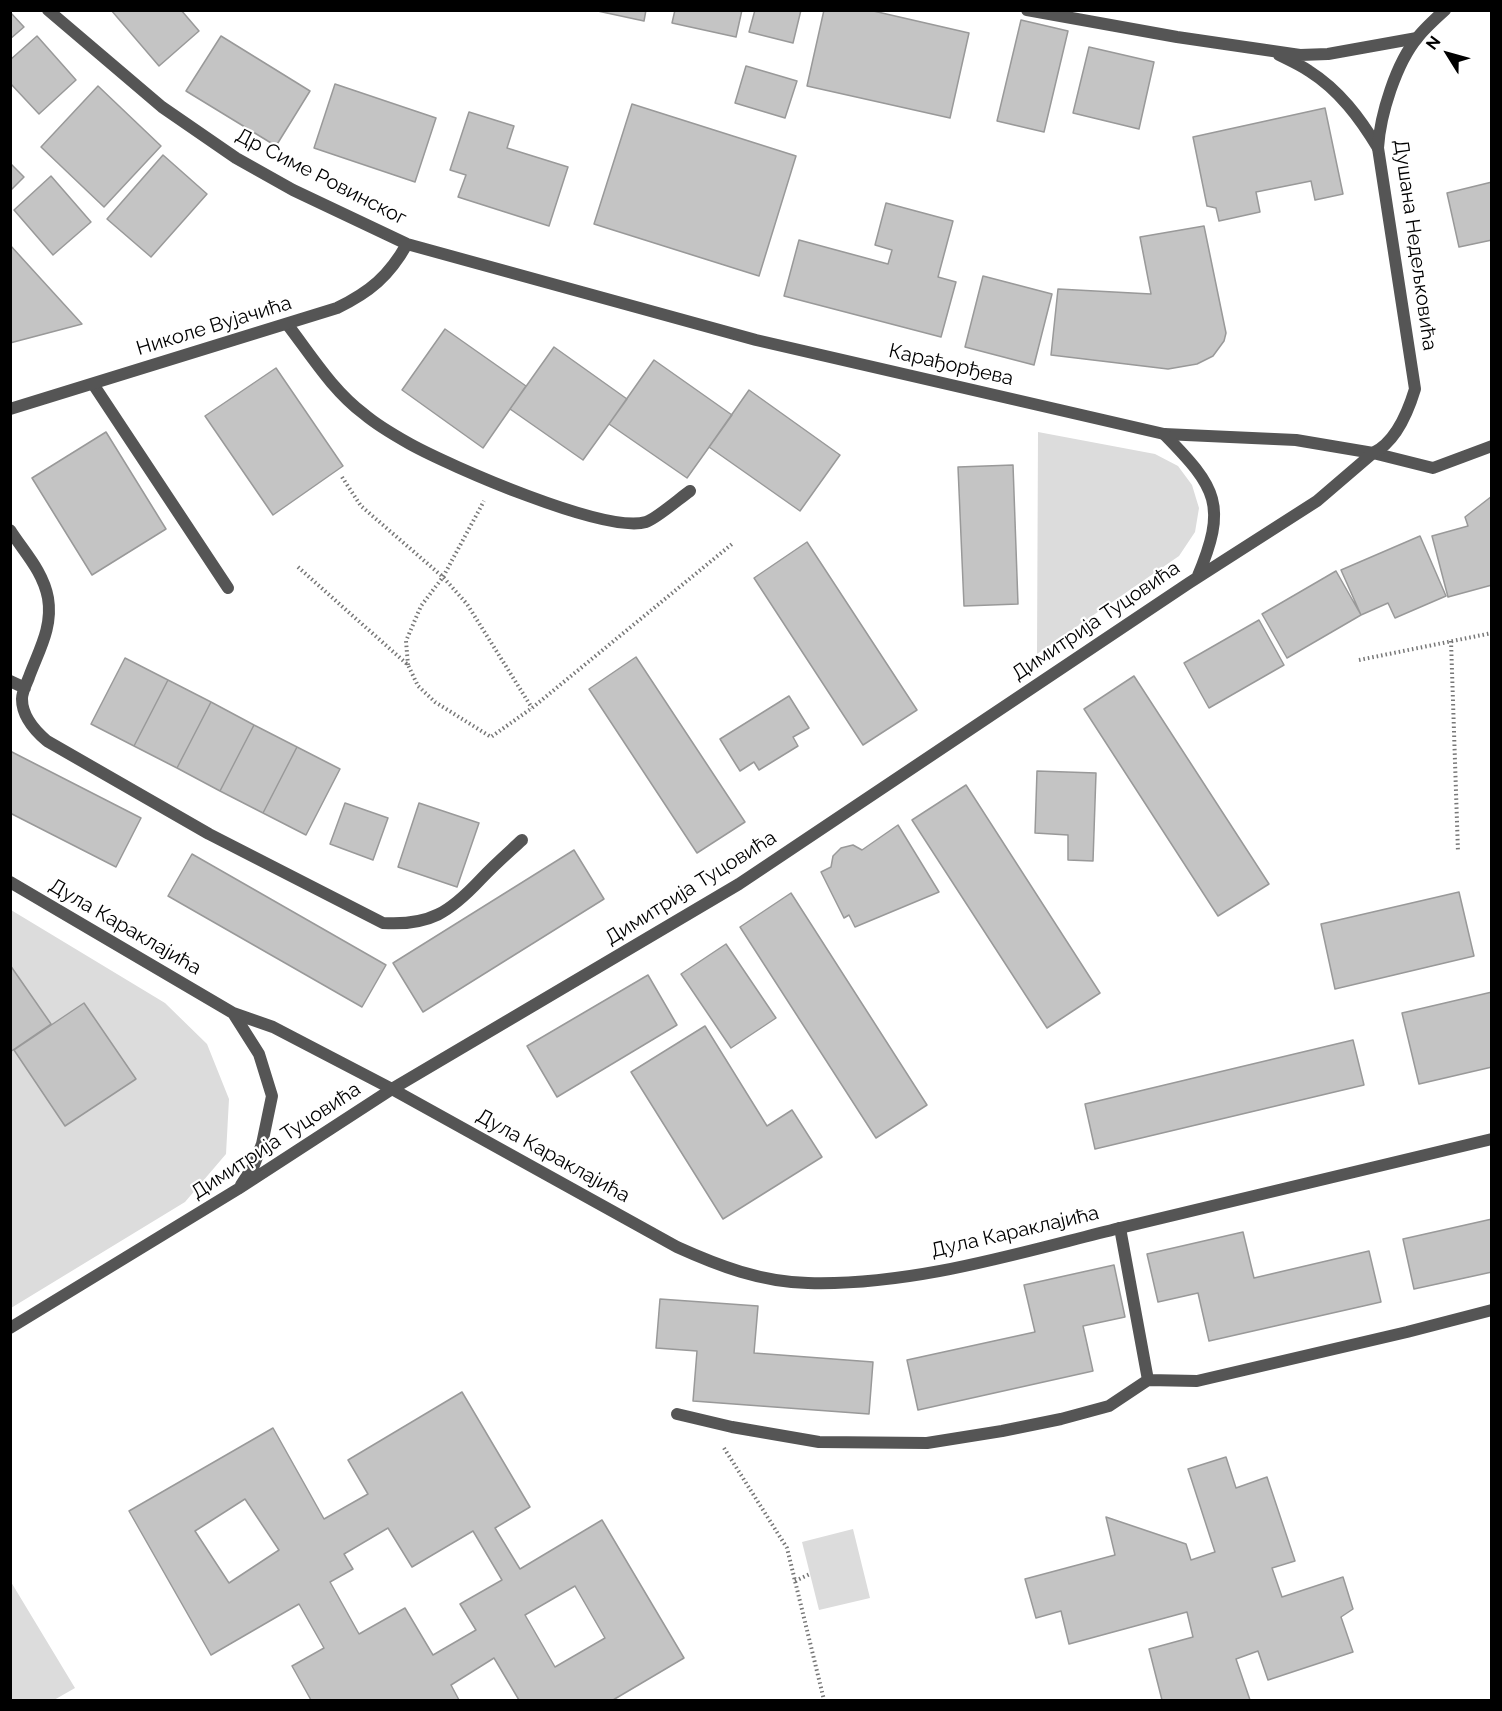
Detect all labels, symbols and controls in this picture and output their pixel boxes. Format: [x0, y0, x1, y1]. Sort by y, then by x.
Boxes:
north arrow [1418, 24, 1478, 84]
text: N [1422, 32, 1444, 53]
street label: Др Симе Ровинског [232, 124, 410, 230]
street label: Душана Недељковића [1388, 138, 1442, 352]
street label: Николе Вујачића [134, 291, 294, 361]
street label: Карађорђева [886, 339, 1016, 391]
street label: Димитрија Туцовића [1008, 556, 1184, 686]
street label: Димитрија Туцовића [601, 826, 781, 950]
street label: Дула Караклајића [45, 874, 205, 980]
street label: Димитрија Туцовића [187, 1077, 365, 1205]
street label: Дула Караклајића [472, 1104, 634, 1208]
street label: Дула Караклајића [929, 1201, 1101, 1263]

